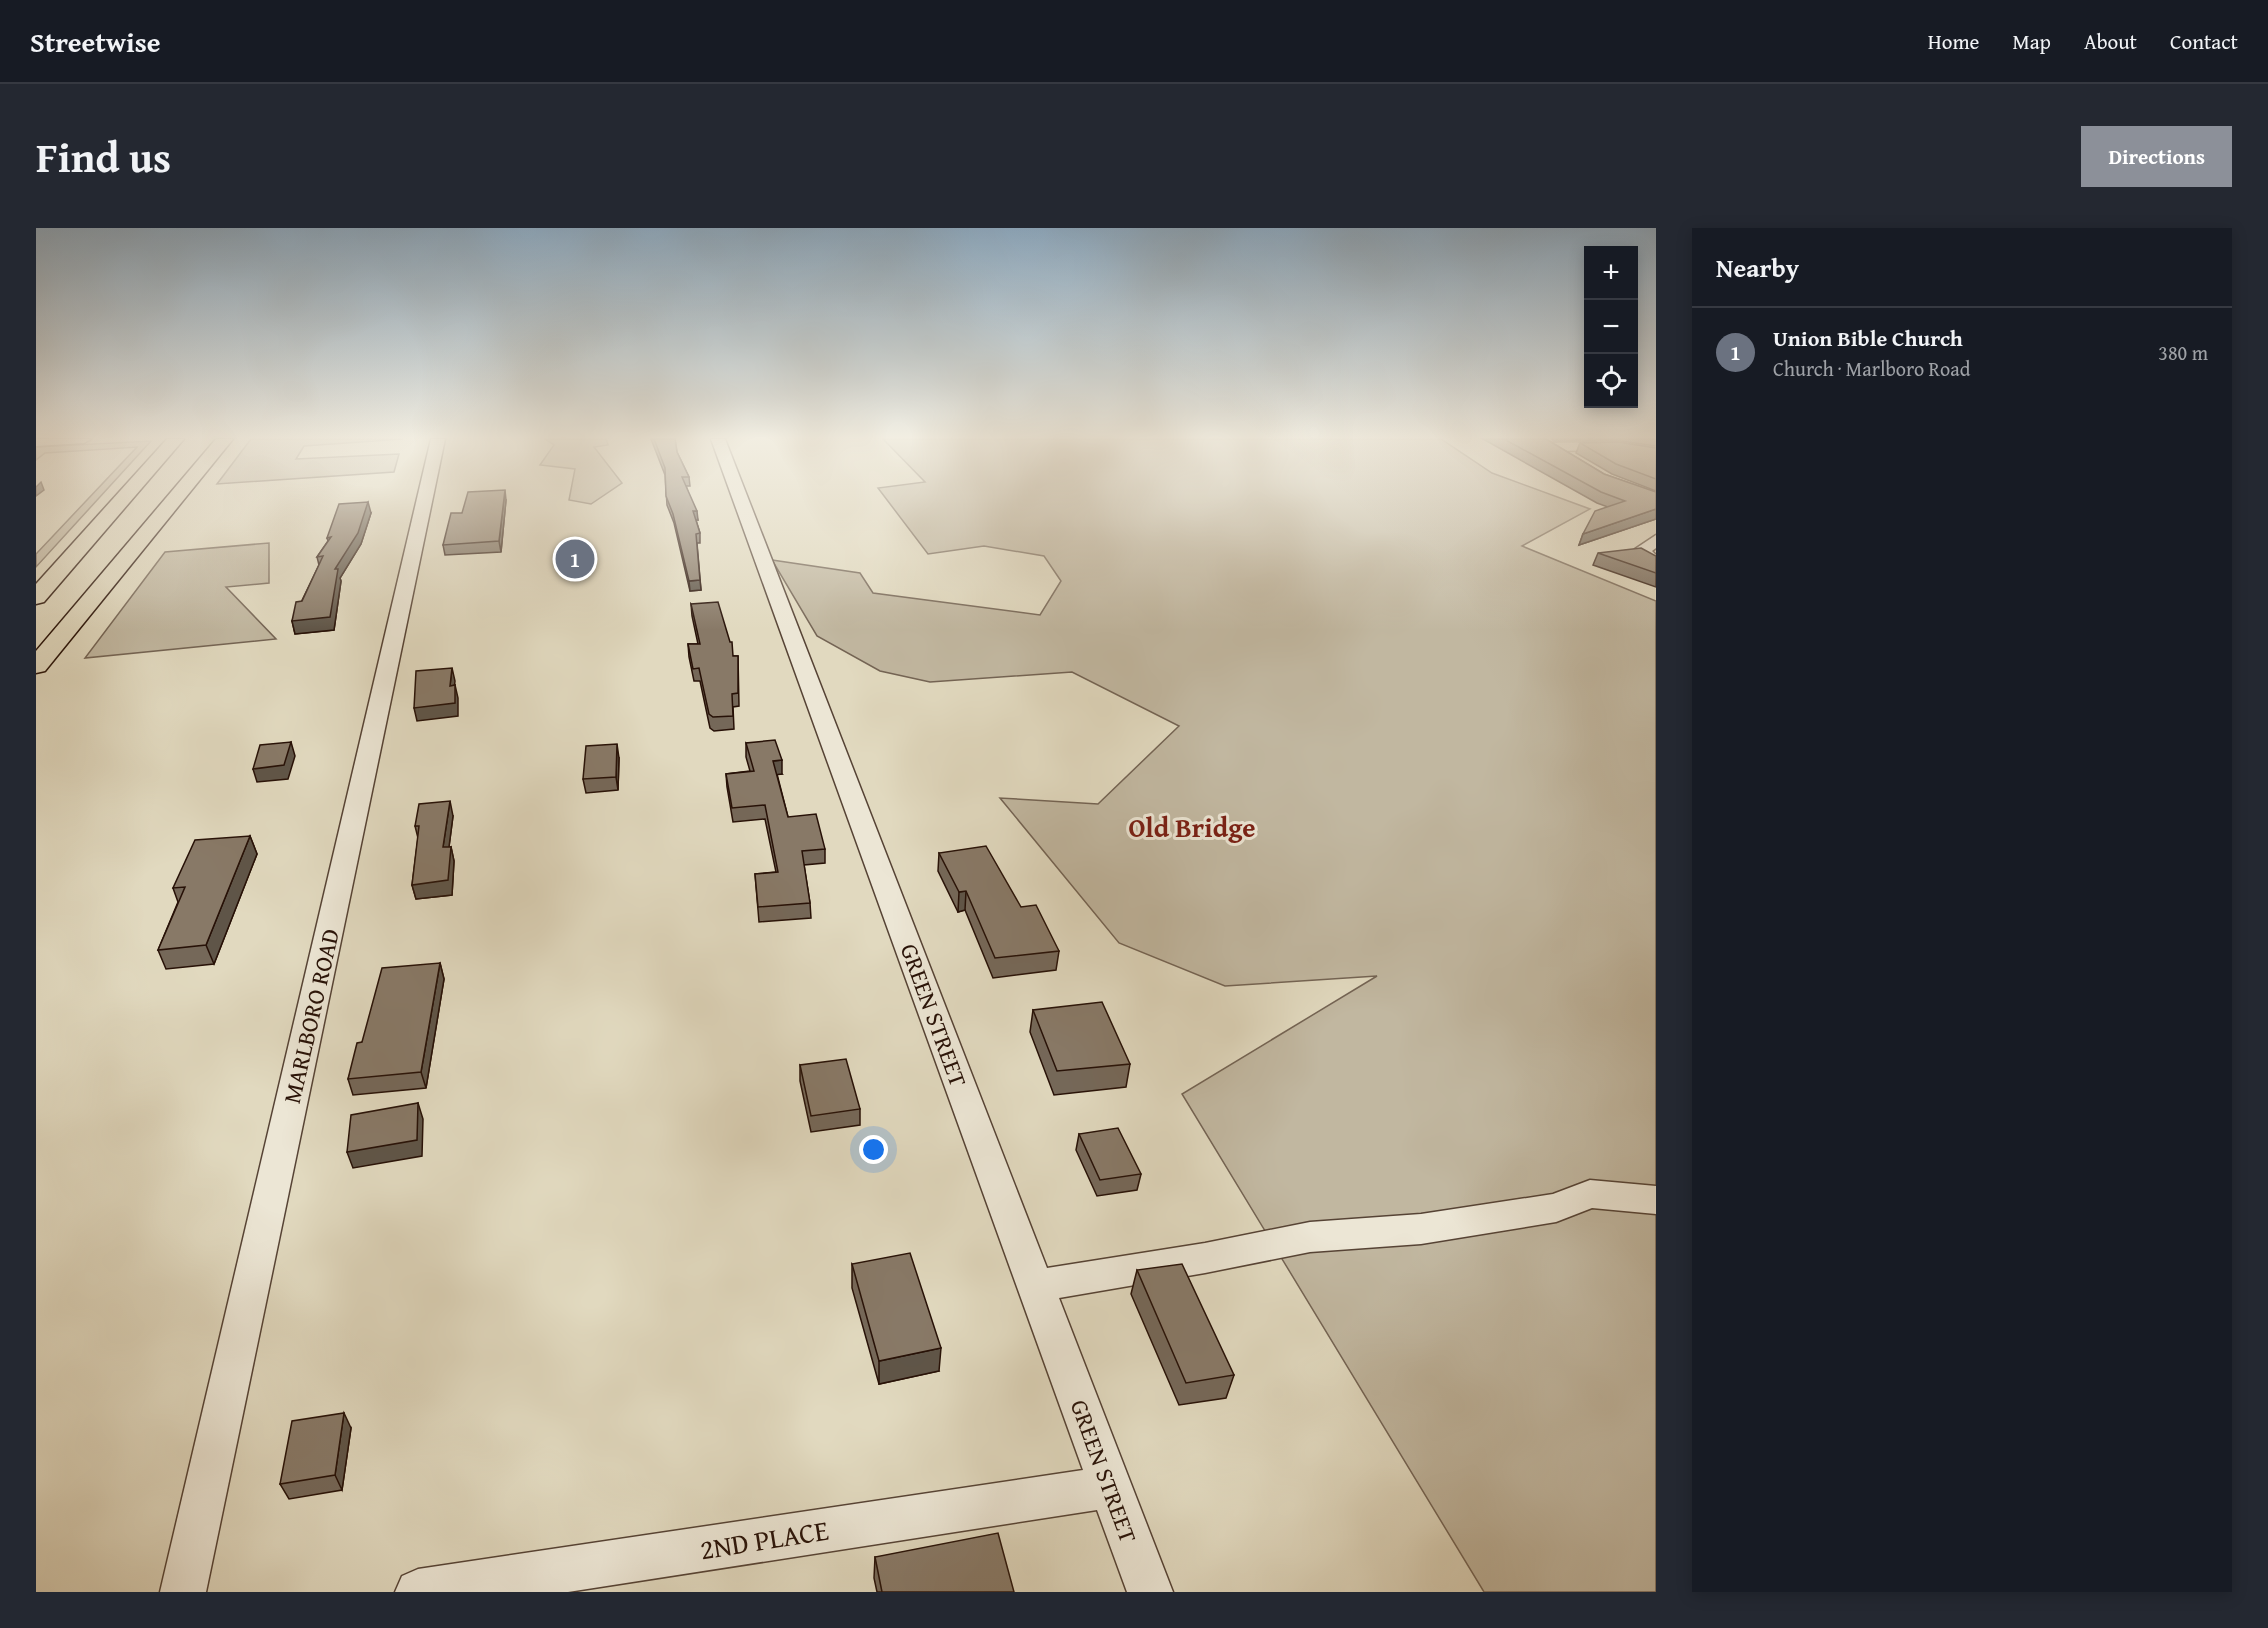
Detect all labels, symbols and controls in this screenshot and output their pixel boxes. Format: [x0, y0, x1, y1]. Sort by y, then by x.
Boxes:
text: Streetwise [30, 21, 160, 62]
text: Home [1928, 26, 1979, 57]
text: Map [2012, 26, 2051, 57]
text: About [2084, 26, 2137, 57]
text: Contact [2170, 26, 2238, 57]
text: Find us [36, 126, 171, 187]
button: Directions [2081, 126, 2232, 187]
map controls [1584, 246, 1638, 408]
button: + [1584, 246, 1638, 300]
text: Nearby [1716, 248, 1799, 287]
button: − [1584, 300, 1638, 354]
text: Union Bible Church [1773, 322, 1963, 354]
text: 1 [1730, 338, 1741, 367]
text: 380 m [2158, 338, 2208, 367]
button: locate [1584, 354, 1638, 408]
text: Church · Marlboro Road [1773, 354, 1970, 383]
pin: 1 [556, 536, 594, 582]
district label: Old Bridge [1128, 807, 1256, 847]
street label: MARLBORO ROAD [274, 925, 348, 1107]
street label: GREEN STREET [892, 939, 976, 1091]
your location [859, 1135, 888, 1164]
street label: GREEN STREET [1062, 1395, 1146, 1547]
street label: 2ND PLACE [697, 1509, 831, 1569]

